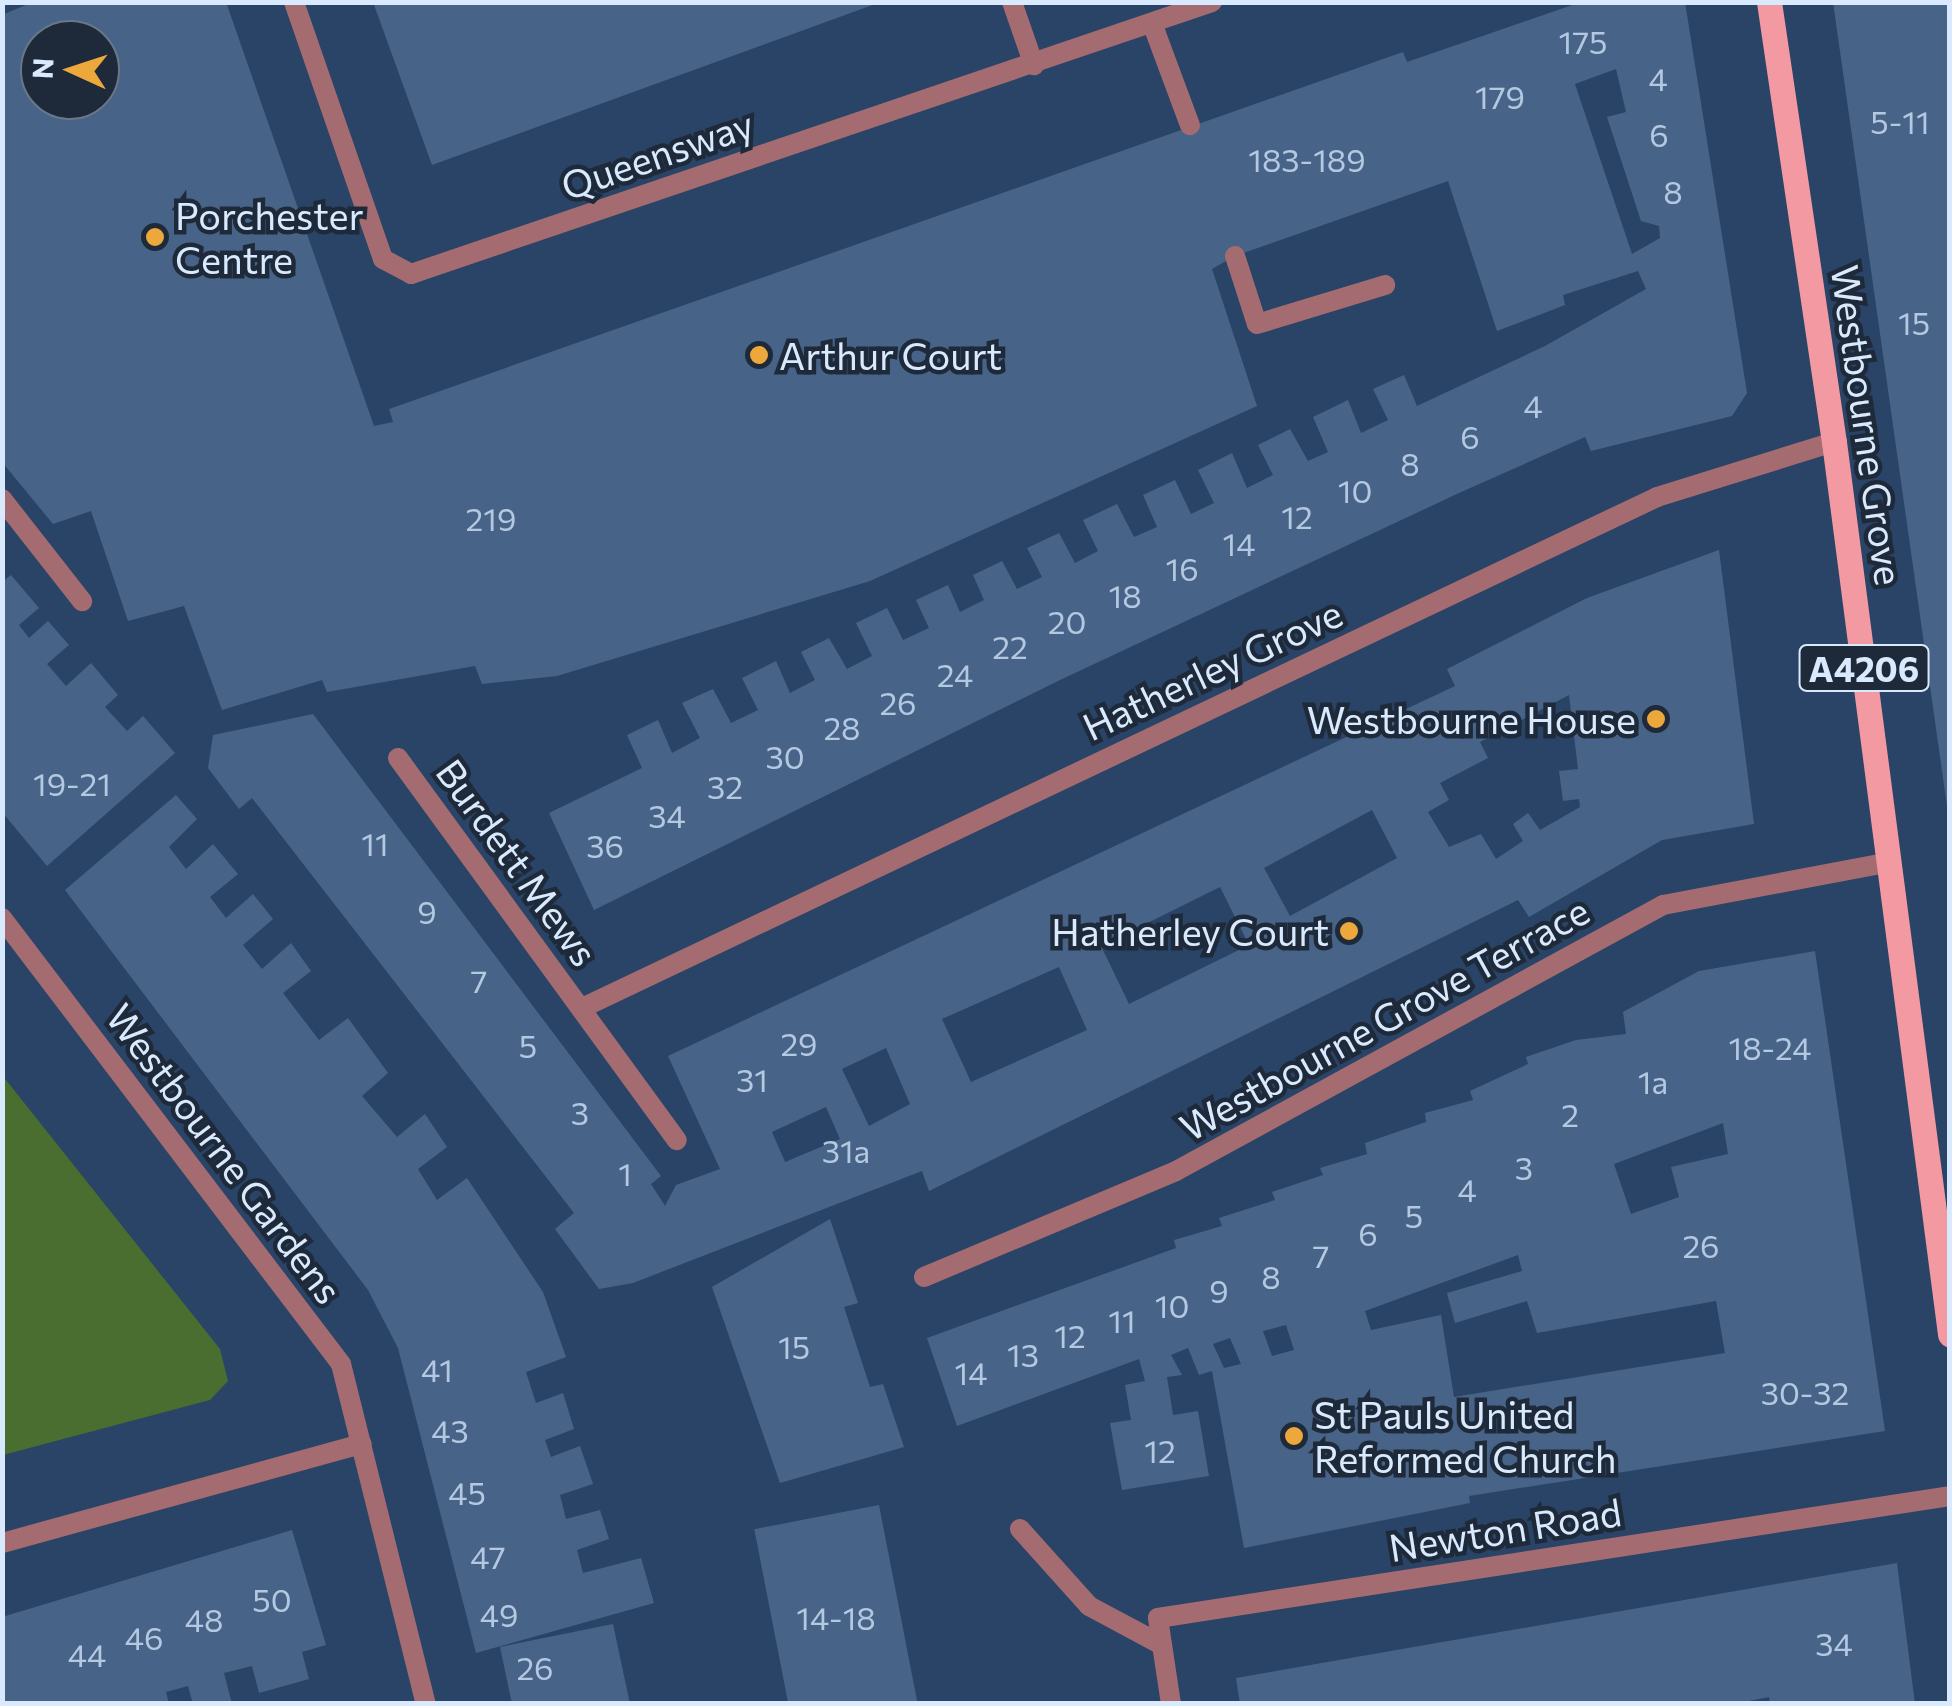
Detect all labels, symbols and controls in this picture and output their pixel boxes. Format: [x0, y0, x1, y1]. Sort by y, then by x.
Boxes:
north arrow [20, 20, 120, 120]
house number: 175 [1559, 22, 1607, 60]
text: N [25, 57, 60, 80]
house number: 4 [1648, 59, 1668, 97]
house number: 179 [1475, 77, 1525, 115]
street label: Queensway [555, 100, 759, 208]
house number: 5-11 [1870, 102, 1930, 140]
house number: 6 [1649, 115, 1669, 153]
house number: 183-189 [1248, 140, 1366, 178]
house number: 8 [1663, 172, 1683, 210]
place label: Porchester Centre [175, 192, 364, 282]
marker: Porchester Centre [144, 226, 166, 248]
street label: Westbourne Grove [1823, 262, 1913, 588]
house number: 15 [1898, 303, 1930, 341]
place label: Arthur Court [779, 332, 1002, 378]
marker: Arthur Court [748, 344, 770, 366]
house number: 4 [1523, 386, 1543, 424]
house number: 6 [1460, 417, 1480, 455]
house number: 8 [1400, 444, 1420, 482]
house number: 10 [1338, 471, 1372, 509]
house number: 12 [1281, 497, 1313, 535]
house number: 219 [466, 499, 516, 537]
house number: 14 [1223, 524, 1255, 562]
house number: 16 [1165, 549, 1199, 587]
house number: 18 [1108, 576, 1142, 614]
street label: Hatherley Grove [1075, 589, 1349, 749]
house number: 20 [1048, 602, 1086, 640]
house number: 22 [992, 627, 1028, 665]
road number: A4206 [1796, 638, 1932, 698]
house number: 24 [937, 655, 973, 693]
house number: 26 [879, 683, 917, 721]
place label: Westbourne House [1307, 696, 1636, 742]
house number: 28 [823, 708, 861, 746]
marker: Westbourne House [1645, 708, 1667, 730]
house number: 30 [765, 737, 805, 775]
street label: Burdett Mews [428, 750, 608, 974]
house number: 19-21 [33, 764, 111, 802]
house number: 32 [707, 767, 743, 805]
house number: 34 [648, 796, 686, 834]
house number: 11 [361, 824, 389, 862]
house number: 36 [586, 826, 624, 864]
street label: Westbourne Grove Terrace [1172, 886, 1596, 1150]
house number: 9 [417, 892, 437, 930]
place label: Hatherley Court [1051, 908, 1329, 954]
marker: Hatherley Court [1338, 920, 1360, 942]
house number: 7 [471, 961, 487, 999]
street label: Westbourne Gardens [98, 994, 352, 1312]
house number: 29 [780, 1024, 818, 1062]
house number: 5 [519, 1026, 537, 1064]
house number: 18-24 [1728, 1028, 1812, 1066]
house number: 31 [736, 1060, 768, 1098]
house number: 1a [1638, 1062, 1668, 1100]
house number: 3 [571, 1093, 589, 1131]
house number: 2 [1561, 1095, 1579, 1133]
house number: 31a [822, 1131, 870, 1169]
house number: 3 [1515, 1148, 1533, 1186]
house number: 1 [618, 1154, 632, 1192]
house number: 4 [1457, 1170, 1477, 1208]
house number: 5 [1405, 1196, 1423, 1234]
house number: 6 [1358, 1214, 1378, 1252]
house number: 26 [1682, 1226, 1720, 1264]
house number: 7 [1313, 1236, 1329, 1274]
house number: 8 [1261, 1257, 1281, 1295]
house number: 9 [1209, 1271, 1229, 1309]
house number: 10 [1155, 1286, 1189, 1324]
house number: 11 [1108, 1301, 1136, 1339]
house number: 12 [1054, 1316, 1086, 1354]
house number: 15 [778, 1327, 810, 1365]
house number: 13 [1007, 1335, 1039, 1373]
house number: 41 [421, 1350, 453, 1388]
house number: 14 [955, 1353, 987, 1391]
house number: 30-32 [1761, 1373, 1849, 1411]
place label: St Pauls United Reformed Church [1314, 1391, 1616, 1480]
house number: 43 [431, 1411, 469, 1449]
marker: St Pauls United Reformed Church [1283, 1425, 1305, 1447]
house number: 12 [1144, 1431, 1176, 1469]
house number: 45 [448, 1473, 486, 1511]
street label: Newton Road [1386, 1488, 1624, 1570]
house number: 47 [470, 1537, 506, 1575]
house number: 50 [252, 1580, 292, 1618]
house number: 49 [480, 1595, 518, 1633]
house number: 14-18 [796, 1598, 876, 1636]
house number: 48 [185, 1600, 223, 1638]
house number: 46 [125, 1618, 163, 1656]
house number: 34 [1815, 1624, 1853, 1662]
house number: 44 [68, 1635, 106, 1673]
house number: 26 [516, 1648, 554, 1686]

